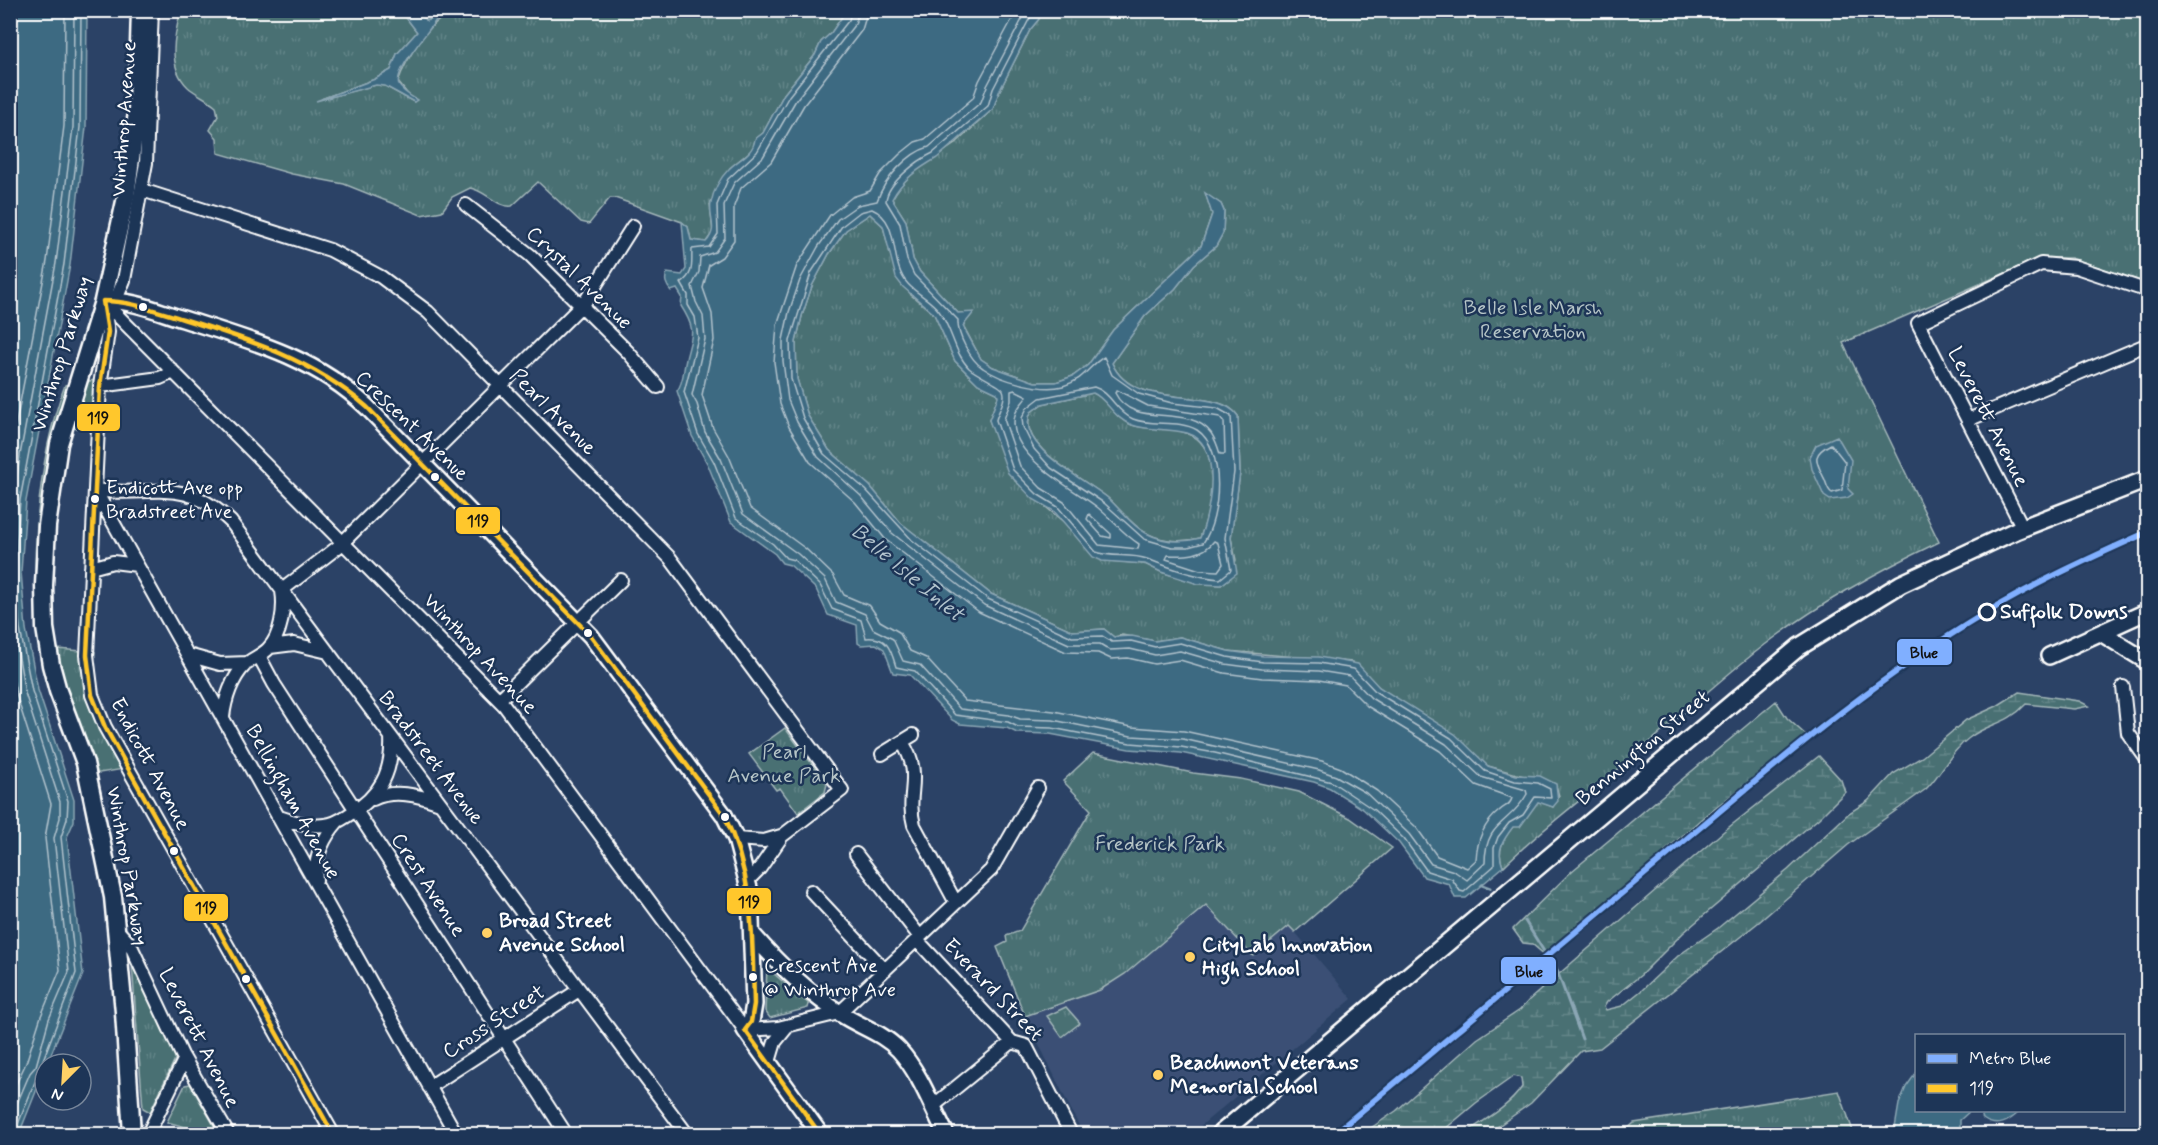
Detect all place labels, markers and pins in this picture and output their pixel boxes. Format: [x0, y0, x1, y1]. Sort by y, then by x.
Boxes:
unlabelled marker [137, 301, 149, 313]
unlabelled marker [429, 471, 441, 483]
place label: Endicott Ave opp Bradstreet Ave [106, 475, 243, 526]
marker: Endicott Ave opp Bradstreet Ave [89, 493, 101, 505]
place label: Suffolk Downs [2000, 598, 2128, 628]
marker: Suffolk Downs [1978, 603, 1996, 621]
unlabelled marker [582, 627, 594, 639]
unlabelled marker [719, 811, 731, 823]
unlabelled marker [168, 845, 180, 857]
place label: Broad Street Avenue School [499, 907, 625, 959]
marker: Broad Street Avenue School [480, 926, 494, 940]
place label: CityLab Innovation High School [1202, 931, 1373, 985]
marker: CityLab Innovation High School [1183, 950, 1197, 964]
place label: Crescent Ave @ Winthrop Ave [764, 953, 896, 1004]
marker: Crescent Ave @ Winthrop Ave [747, 971, 759, 983]
unlabelled marker [240, 973, 252, 985]
place label: Beachmont Veterans Memorial School [1170, 1049, 1359, 1101]
marker: Beachmont Veterans Memorial School [1151, 1068, 1165, 1082]

